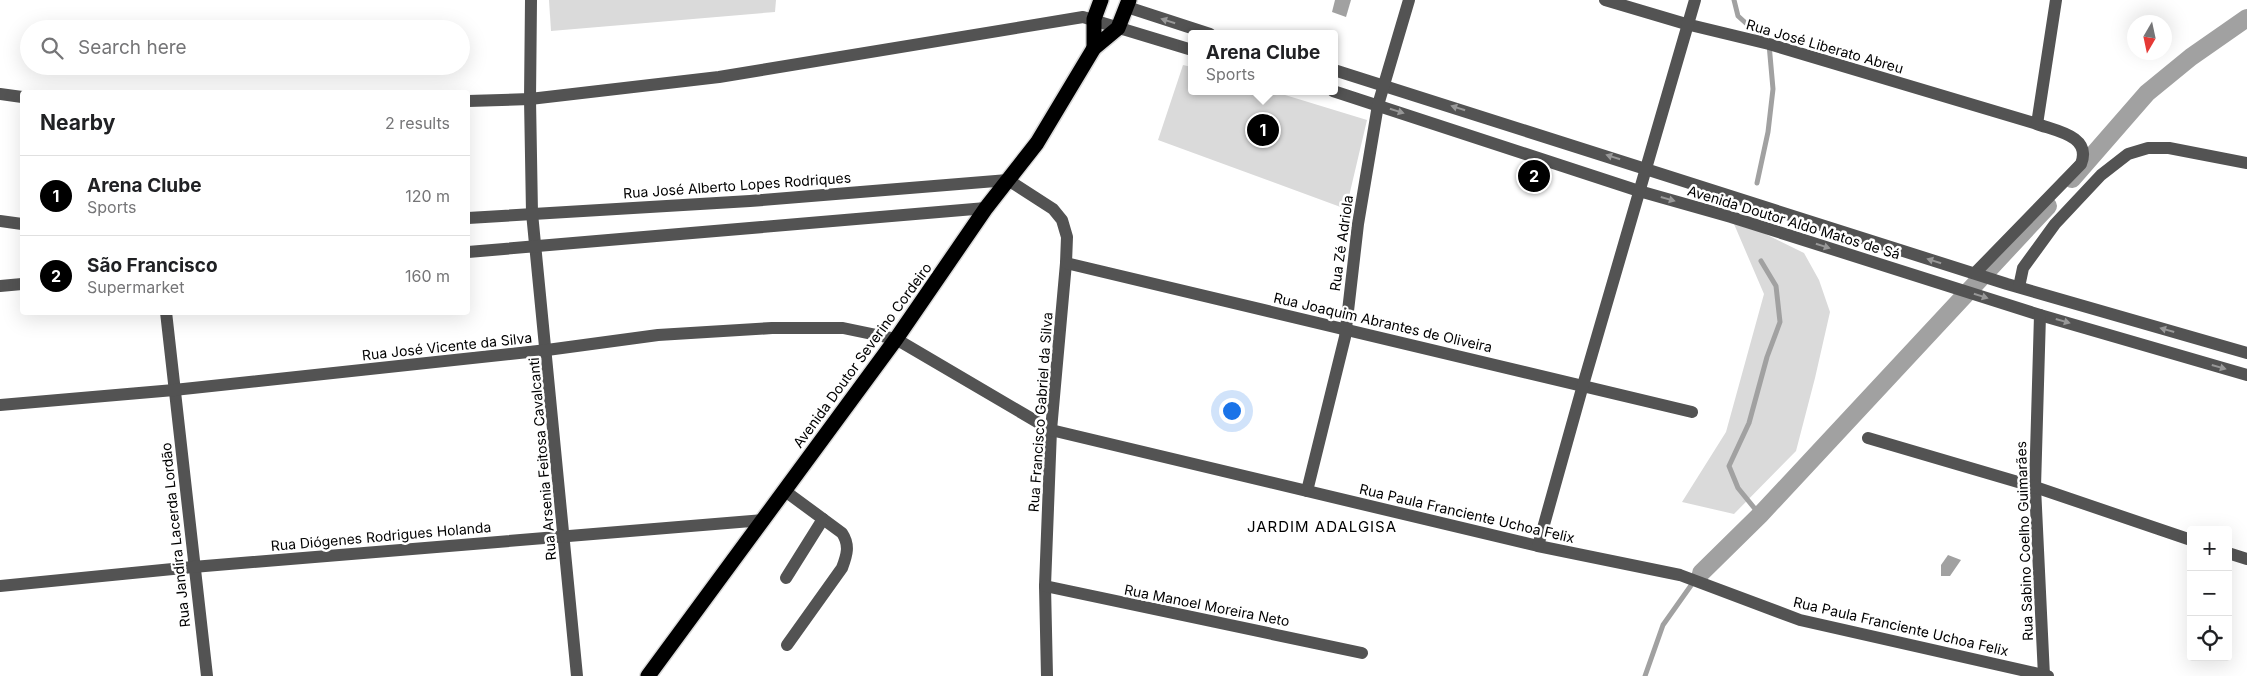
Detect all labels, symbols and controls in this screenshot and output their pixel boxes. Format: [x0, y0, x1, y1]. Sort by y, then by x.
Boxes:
street label: Rua José Liberato Abreu [1744, 15, 1906, 77]
north arrow [2127, 15, 2172, 60]
one-way arrow [1161, 17, 1176, 25]
search box [20, 20, 470, 75]
popup [1188, 30, 1338, 95]
icon: search [38, 34, 66, 62]
text: Search here [78, 36, 187, 59]
text: Arena Clube [1206, 41, 1320, 64]
text: Sports [1206, 64, 1255, 84]
one-way arrow [1450, 104, 1465, 112]
one-way arrow [1389, 107, 1404, 115]
text: Nearby [40, 110, 115, 135]
pin: 1 [1247, 111, 1279, 149]
text: 2 results [385, 113, 450, 133]
one-way arrow [1605, 153, 1620, 161]
pin: 2 [1518, 157, 1550, 195]
street label: Rua José Alberto Lopes Rodriques [622, 169, 852, 201]
text: Arena Clube [87, 174, 201, 197]
street label: Avenida Doutor Aldo Matos de Sá [1686, 181, 1902, 263]
text: 1 [53, 186, 59, 206]
text: 120 m [405, 186, 450, 206]
street label: Rua Zé Adriola [1326, 194, 1356, 292]
one-way arrow [1660, 195, 1675, 203]
text: Sports [87, 197, 136, 217]
one-way arrow [1816, 242, 1831, 250]
text: São Francisco [87, 254, 218, 277]
one-way arrow [1926, 256, 1941, 264]
street label: Avenida Doutor Severino Cordeiro [789, 259, 935, 451]
text: 2 [51, 266, 61, 286]
text: 160 m [405, 266, 450, 286]
text: Supermarket [87, 277, 184, 297]
street label: Rua Joaquim Abrantes de Oliveira [1272, 289, 1494, 355]
one-way arrow [1973, 293, 1988, 300]
street label: Rua Francisco Gabriel da Silva [1025, 311, 1055, 513]
one-way arrow [2055, 318, 2070, 326]
one-way arrow [2159, 325, 2174, 333]
street label: Rua José Vicente da Silva [361, 329, 533, 363]
street label: Rua Arsenia Feitosa Cavalcanti [525, 357, 559, 561]
one-way arrow [2211, 364, 2226, 372]
your location [1219, 398, 1245, 424]
street label: Rua Sabino Coelho Guimarães [2012, 441, 2036, 641]
street label: Rua Jandira Lacerda Lordão [157, 442, 193, 628]
street label: Rua Paula Franciente Uchoa Felix [1358, 480, 1577, 546]
district label: JARDIM ADALGISA [1247, 517, 1397, 536]
street label: Rua Diógenes Rodrigues Holanda [270, 518, 492, 554]
map controls [2187, 526, 2232, 661]
button: + [2187, 526, 2232, 571]
button: − [2187, 571, 2232, 616]
street label: Rua Manoel Moreira Neto [1123, 581, 1291, 629]
street label: Rua Paula Franciente Uchoa Felix [1792, 593, 2011, 659]
button: locate [2187, 616, 2232, 661]

